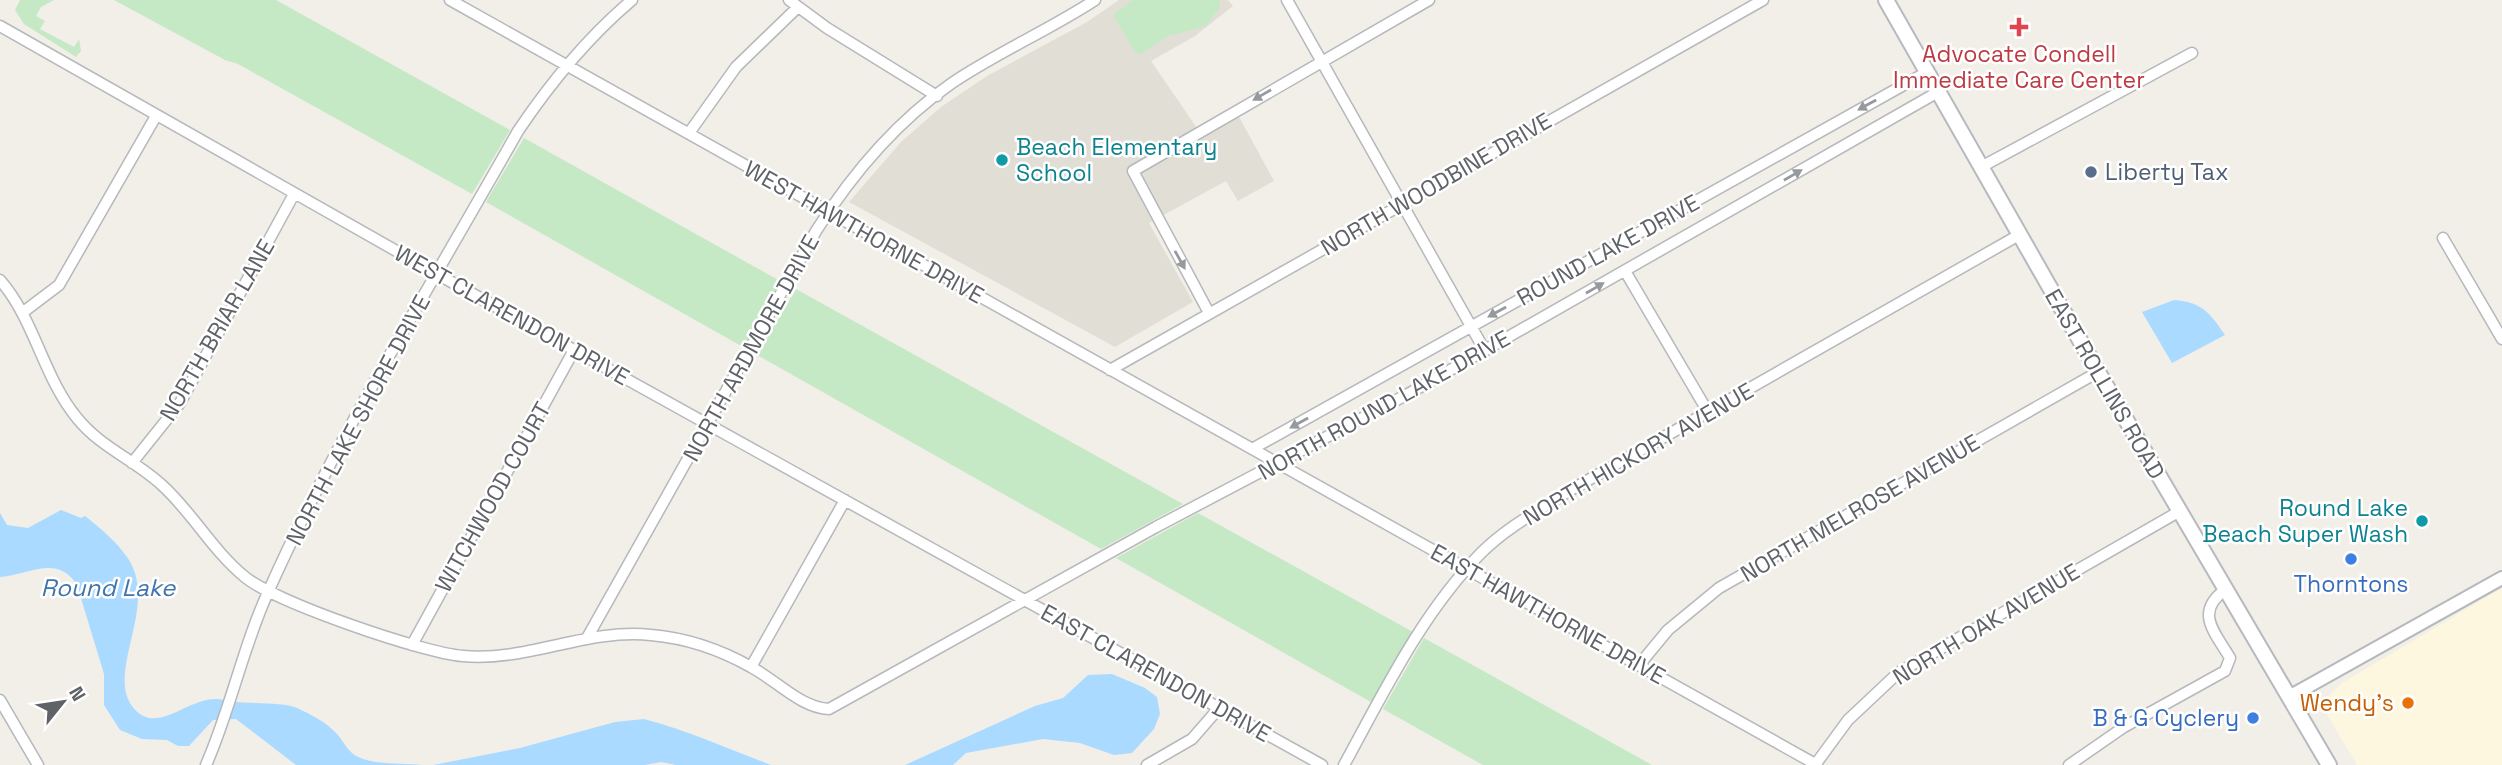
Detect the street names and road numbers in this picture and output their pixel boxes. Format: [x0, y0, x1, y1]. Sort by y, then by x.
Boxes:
street label: NORTH WOODBINE DRIVE [1315, 106, 1557, 262]
street label: WEST HAWTHORNE DRIVE [739, 154, 989, 310]
street label: ROUND LAKE DRIVE [1511, 187, 1705, 313]
street label: NORTH ARDMORE DRIVE [676, 229, 826, 467]
street label: NORTH BRIAR LANE [153, 234, 281, 426]
street label: WEST CLARENDON DRIVE [389, 238, 635, 392]
street label: EAST ROLLINS ROAD [2038, 283, 2172, 485]
street label: NORTH LAKE SHORE DRIVE [279, 289, 437, 551]
street label: NORTH ROUND LAKE DRIVE [1253, 323, 1515, 487]
street label: NORTH HICKORY AVENUE [1517, 376, 1759, 532]
street label: WITCHWOOD COURT [428, 397, 558, 597]
street label: NORTH MELROSE AVENUE [1735, 427, 1985, 589]
street label: EAST HAWTHORNE DRIVE [1425, 537, 1671, 691]
street label: NORTH OAK AVENUE [1887, 556, 2085, 692]
street label: EAST CLARENDON DRIVE [1036, 597, 1276, 749]

